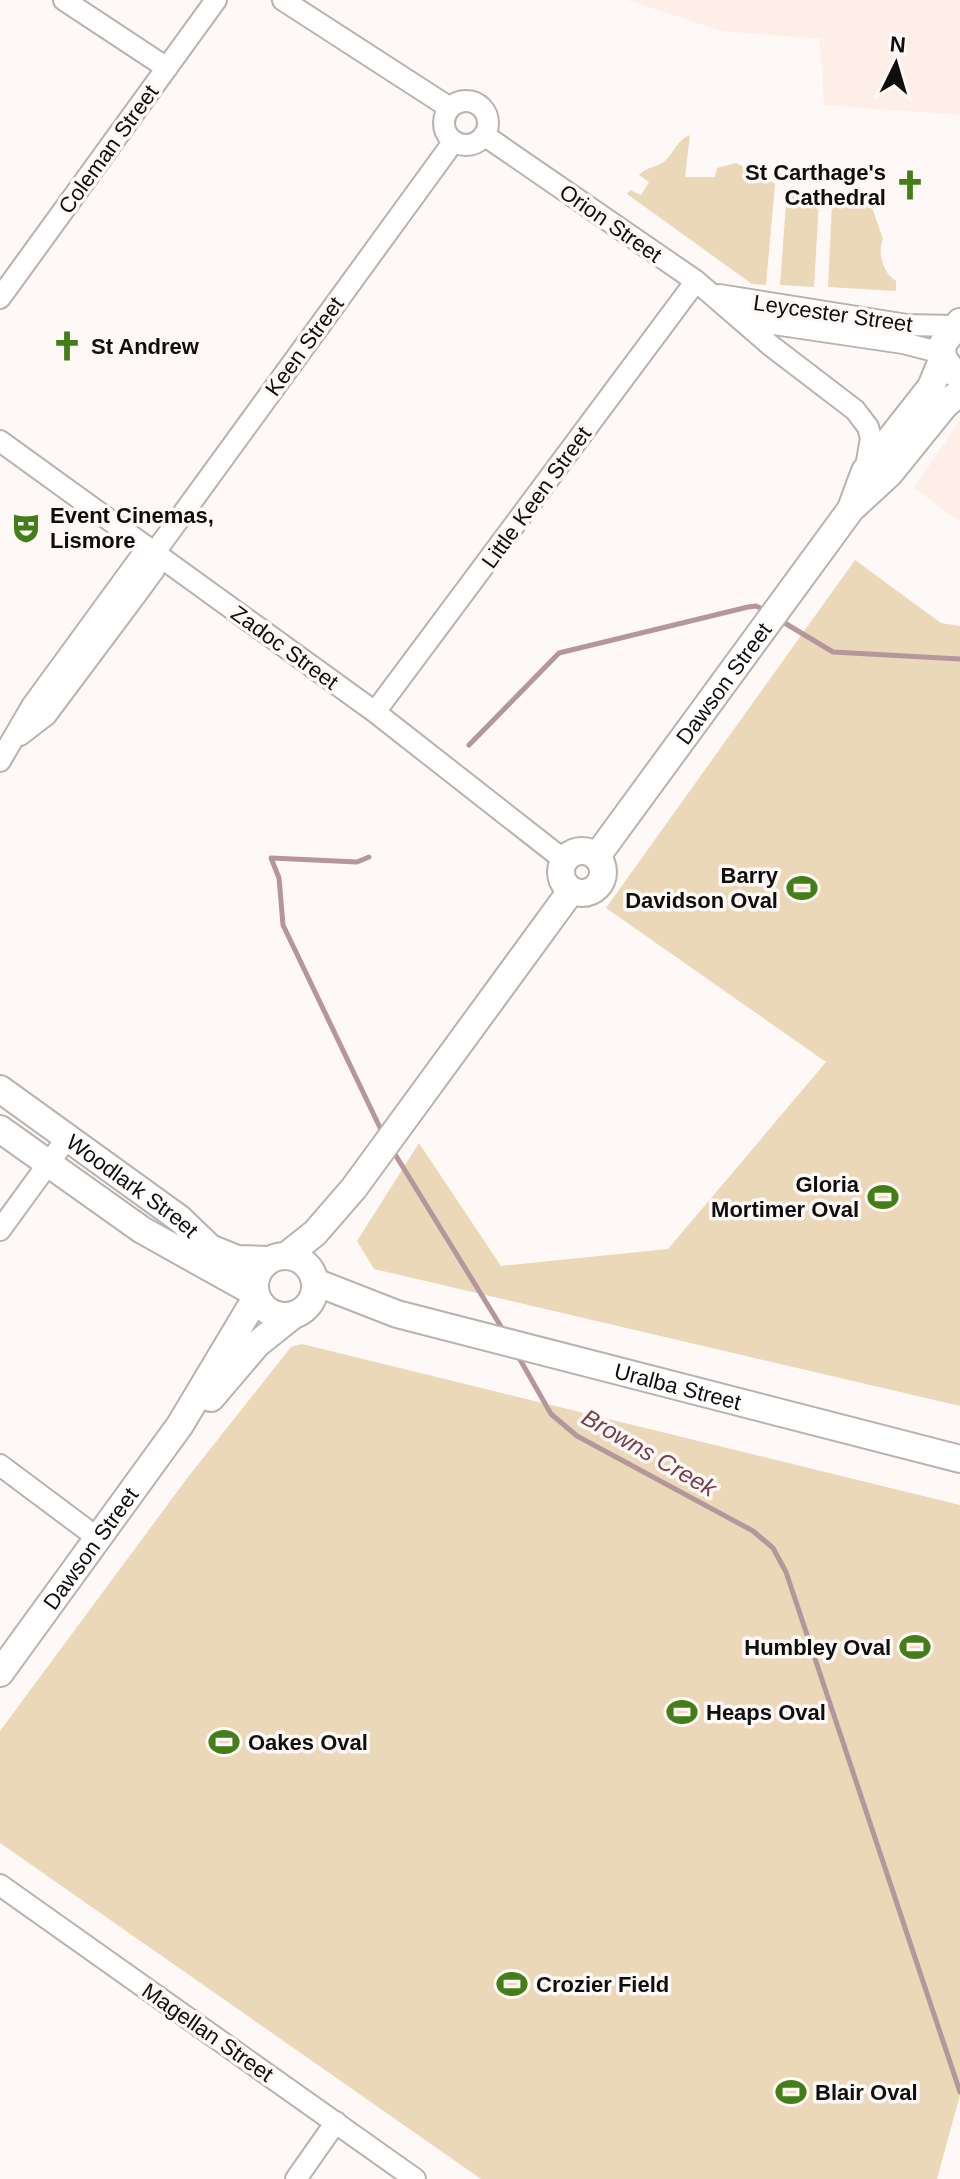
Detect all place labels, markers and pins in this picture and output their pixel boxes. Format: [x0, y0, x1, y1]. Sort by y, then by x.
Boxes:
place label: St Carthage's Cathedral [745, 160, 886, 210]
church icon: St Carthage's Cathedral [893, 168, 927, 202]
church icon: St Andrew [50, 329, 84, 363]
place label: St Andrew [91, 334, 200, 359]
place label: Event Cinemas, Lismore [50, 503, 214, 553]
theatre icon: Event Cinemas, Lismore [9, 511, 43, 545]
place label: Barry Davidson Oval [625, 863, 779, 913]
sports icon: Barry Davidson Oval [785, 871, 819, 905]
place label: Gloria Mortimer Oval [711, 1172, 860, 1222]
sports icon: Gloria Mortimer Oval [866, 1180, 900, 1214]
sports icon: Humbley Oval [898, 1630, 932, 1664]
place label: Humbley Oval [744, 1635, 891, 1660]
sports icon: Heaps Oval [665, 1695, 699, 1729]
place label: Heaps Oval [706, 1700, 826, 1725]
sports icon: Oakes Oval [207, 1725, 241, 1759]
place label: Oakes Oval [248, 1730, 368, 1755]
sports icon: Crozier Field [495, 1967, 529, 2001]
place label: Crozier Field [536, 1972, 669, 1997]
sports icon: Blair Oval [774, 2075, 808, 2109]
place label: Blair Oval [815, 2080, 918, 2105]

